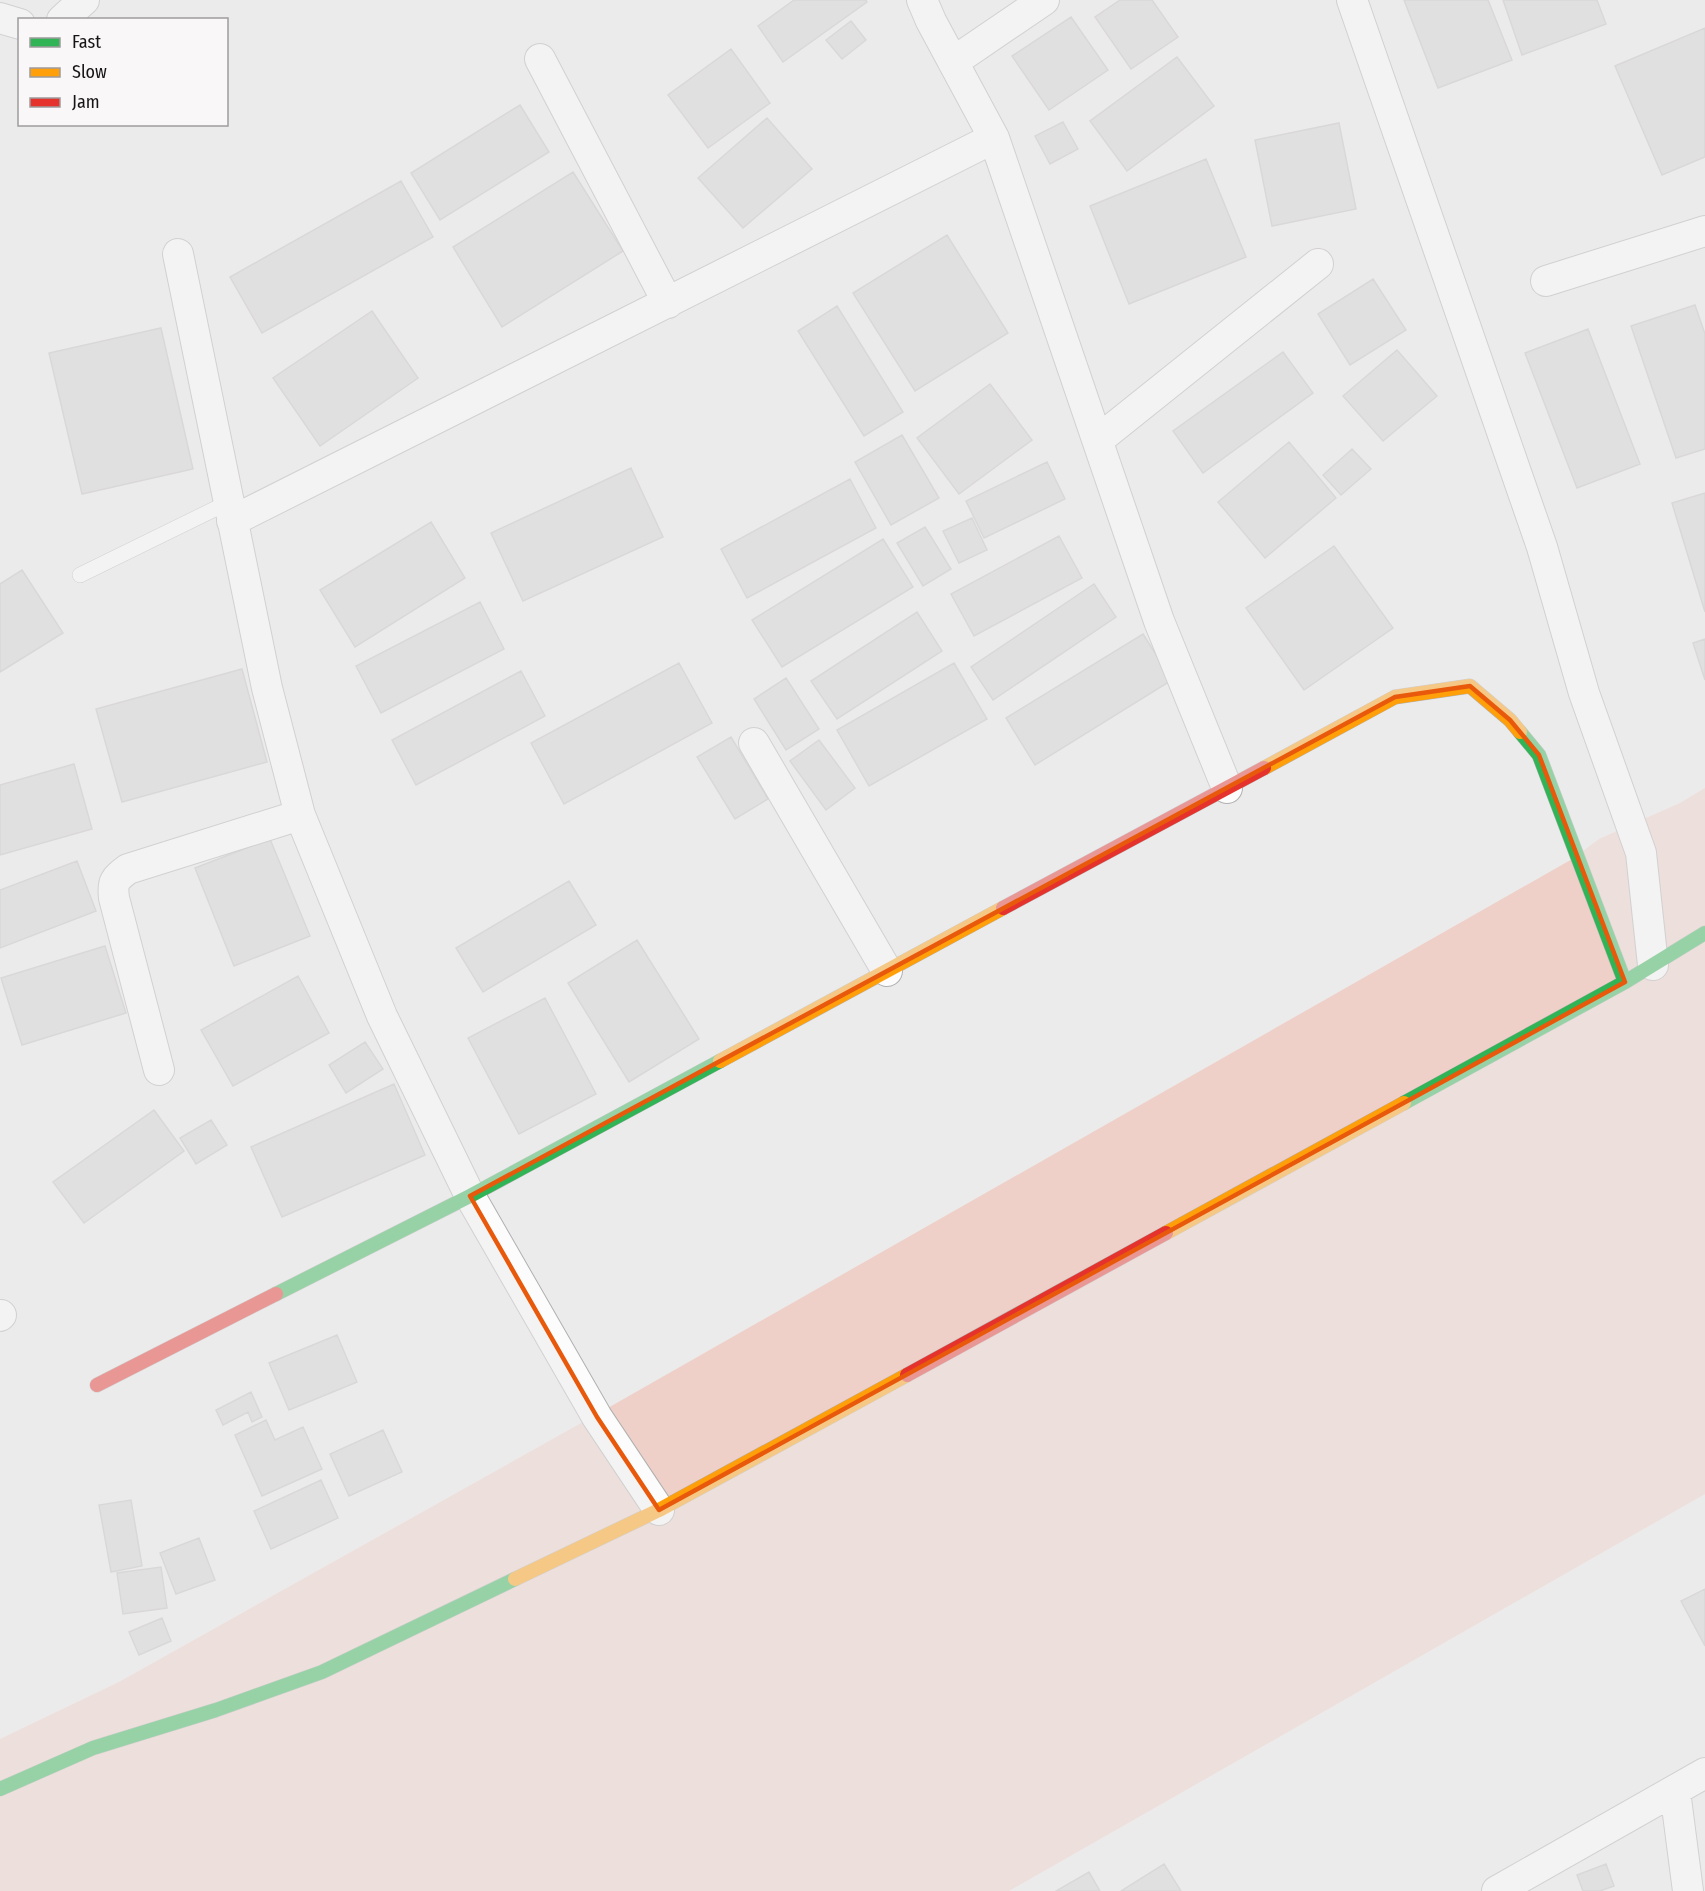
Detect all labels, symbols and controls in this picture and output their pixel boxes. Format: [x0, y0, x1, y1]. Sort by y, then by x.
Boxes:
legend [18, 18, 228, 126]
text: Fast [72, 31, 101, 53]
text: Slow [72, 61, 107, 83]
text: Jam [72, 91, 100, 113]

